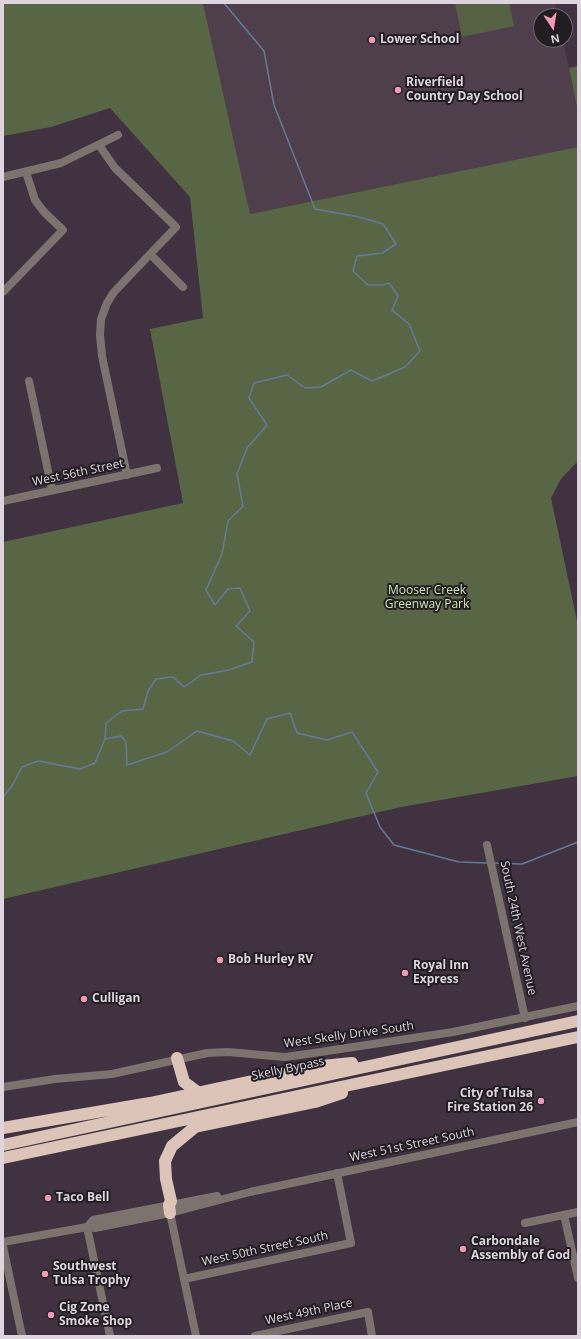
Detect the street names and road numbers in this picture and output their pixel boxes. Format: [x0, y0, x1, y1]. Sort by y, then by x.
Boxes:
street label: West 56th Street [31, 456, 125, 490]
street label: South 24th West Avenue [497, 859, 539, 997]
street label: West Skelly Drive South [283, 1019, 415, 1051]
street label: Skelly Bypass [250, 1054, 326, 1084]
street label: West 51st Street South [348, 1125, 476, 1165]
street label: West 50th Street South [200, 1229, 330, 1269]
street label: West 49th Place [264, 1296, 354, 1328]

